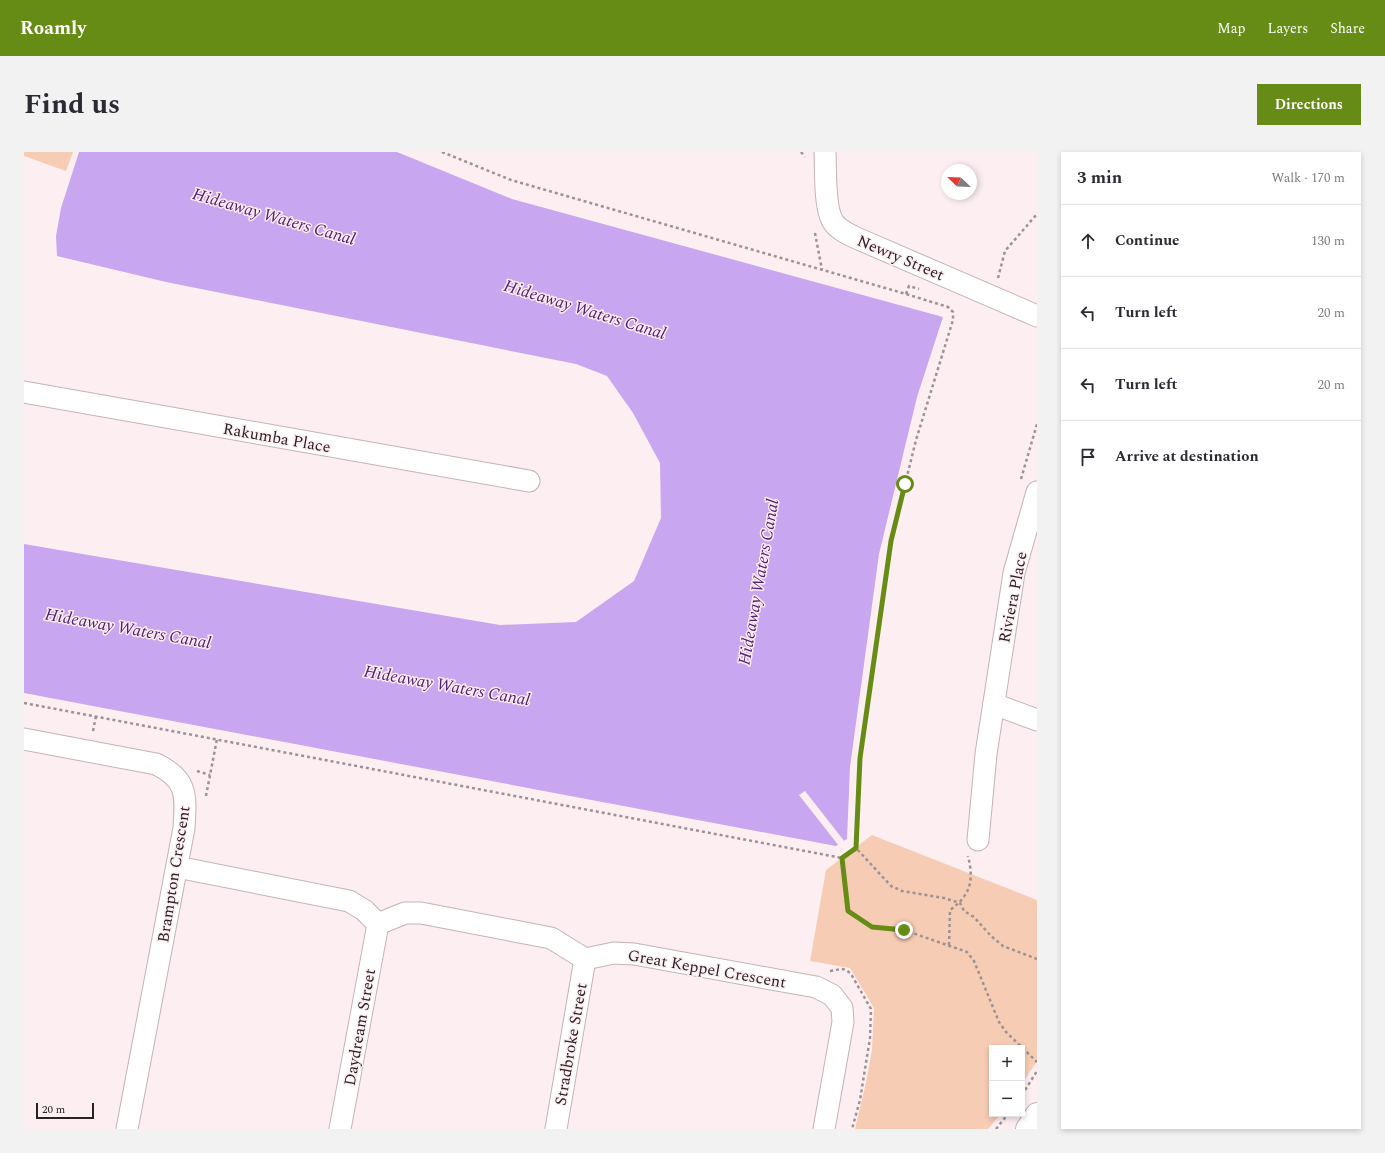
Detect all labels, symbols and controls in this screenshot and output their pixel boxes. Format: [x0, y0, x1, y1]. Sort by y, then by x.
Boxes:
text: Roamly [20, 14, 86, 43]
text: Map [1217, 18, 1246, 39]
text: Layers [1268, 18, 1308, 39]
text: Share [1330, 18, 1365, 39]
text: Find us [24, 83, 120, 126]
button: Directions [1257, 84, 1361, 125]
north arrow [941, 164, 977, 200]
text: 3 min [1077, 165, 1122, 191]
text: Walk · 170 m [1271, 168, 1345, 188]
water label: Hideaway Waters Canal [189, 181, 359, 253]
street label: Newry Street [853, 229, 948, 287]
text: Continue [1115, 229, 1180, 252]
icon: ahead [1077, 230, 1099, 252]
text: 130 m [1311, 231, 1345, 251]
water label: Hideaway Waters Canal [501, 273, 669, 347]
text: Turn left [1115, 301, 1177, 324]
icon: left [1077, 302, 1099, 324]
text: 20 m [1318, 303, 1345, 323]
text: Turn left [1115, 373, 1177, 396]
icon: left [1077, 374, 1099, 396]
text: 20 m [1318, 375, 1345, 395]
street label: Rakumba Place [221, 417, 333, 459]
text: Arrive at destination [1115, 445, 1259, 468]
icon: arrive [1077, 446, 1099, 468]
route start [896, 475, 914, 493]
water label: Hideaway Waters Canal [732, 497, 786, 667]
street label: Riviera Place [992, 550, 1034, 645]
water label: Hideaway Waters Canal [43, 602, 213, 656]
water label: Hideaway Waters Canal [362, 659, 532, 713]
street label: Brampton Crescent [151, 804, 197, 944]
route end [895, 921, 913, 939]
street label: Great Keppel Crescent [626, 943, 788, 995]
street label: Daydream Street [338, 966, 382, 1088]
street label: Stradbroke Street [548, 981, 594, 1107]
map controls [989, 1045, 1025, 1117]
button: + [989, 1045, 1025, 1081]
button: − [989, 1081, 1025, 1117]
scale bar [36, 1101, 94, 1120]
text: 20 m [42, 1101, 65, 1118]

